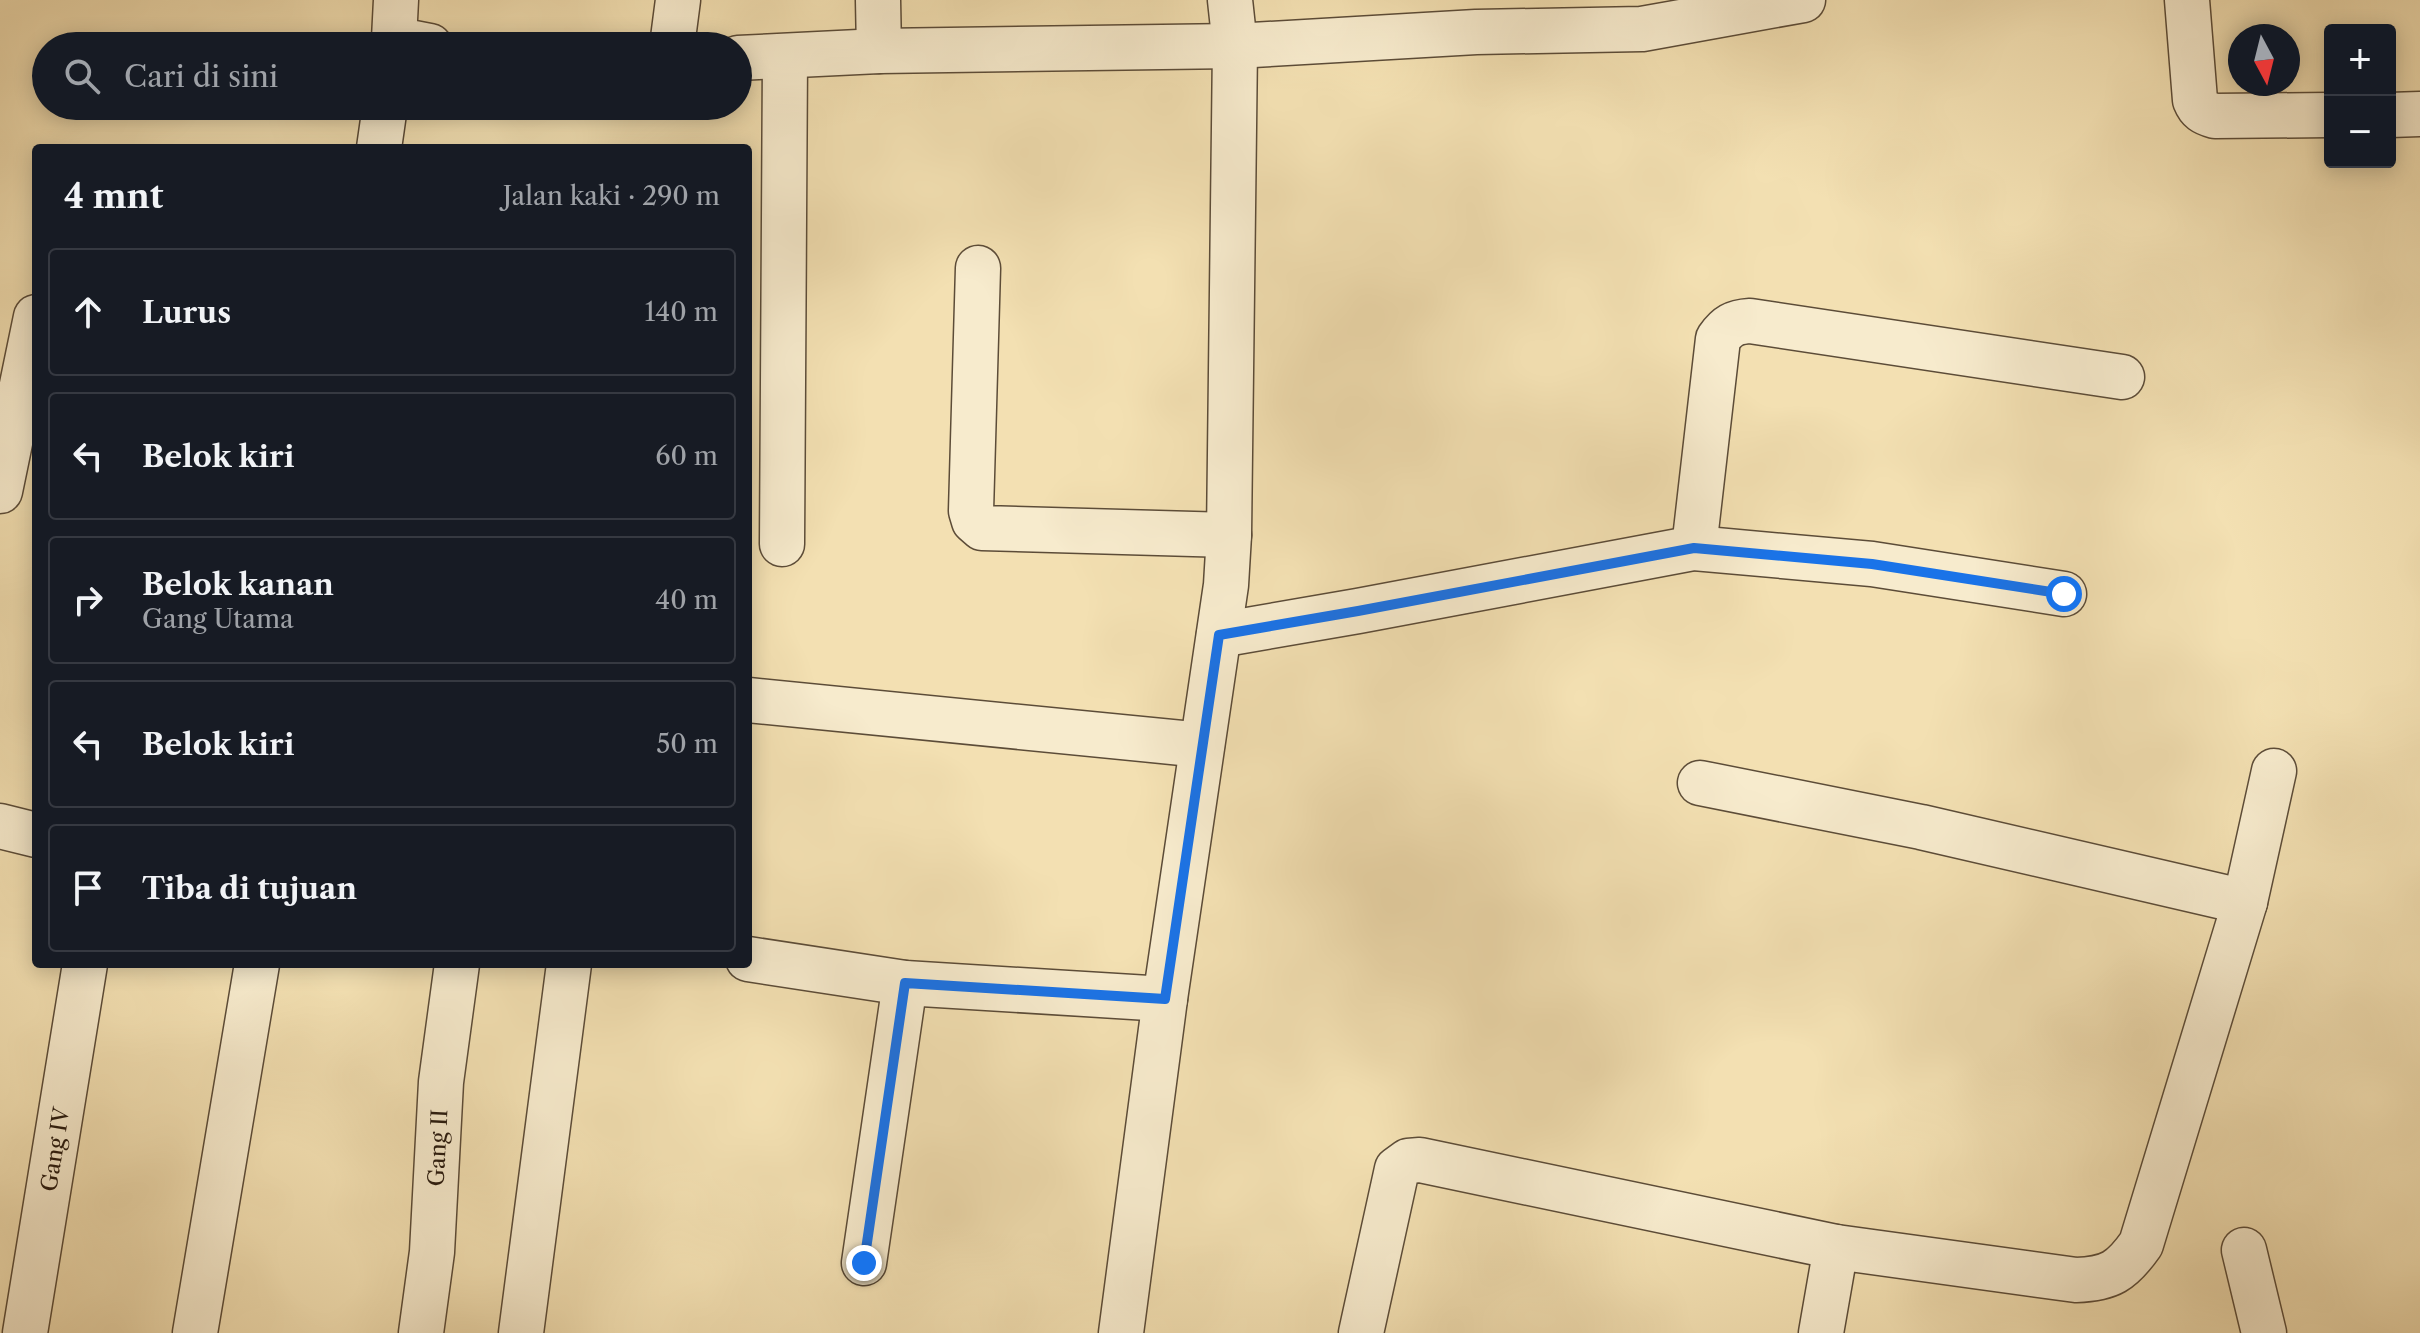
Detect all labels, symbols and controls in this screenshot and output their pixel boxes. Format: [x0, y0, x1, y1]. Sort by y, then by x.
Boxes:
north arrow [2228, 24, 2300, 96]
map controls [2324, 24, 2396, 168]
button: + [2324, 24, 2396, 96]
search box [32, 32, 752, 120]
icon: search [60, 54, 104, 98]
text: Cari di sini [124, 58, 278, 95]
button: − [2324, 96, 2396, 168]
text: 4 mnt [64, 175, 163, 217]
text: Jalan kaki · 290 m [503, 180, 720, 212]
icon: ahead [66, 290, 110, 334]
text: Lurus [142, 294, 231, 331]
text: 140 m [644, 296, 718, 328]
icon: left [66, 434, 110, 478]
text: Belok kiri [142, 438, 294, 475]
text: 60 m [655, 440, 718, 472]
text: Belok kanan [142, 566, 334, 603]
route start [2046, 576, 2082, 612]
icon: right [66, 578, 110, 622]
text: 40 m [655, 584, 718, 616]
text: Gang Utama [142, 603, 294, 635]
icon: left [66, 722, 110, 766]
text: Belok kiri [142, 726, 294, 763]
text: 50 m [656, 728, 718, 760]
icon: arrive [66, 866, 110, 910]
text: Tiba di tujuan [142, 870, 357, 907]
street label: Gang IV [35, 1104, 75, 1193]
street label: Gang II [422, 1109, 453, 1187]
route end [846, 1245, 882, 1281]

